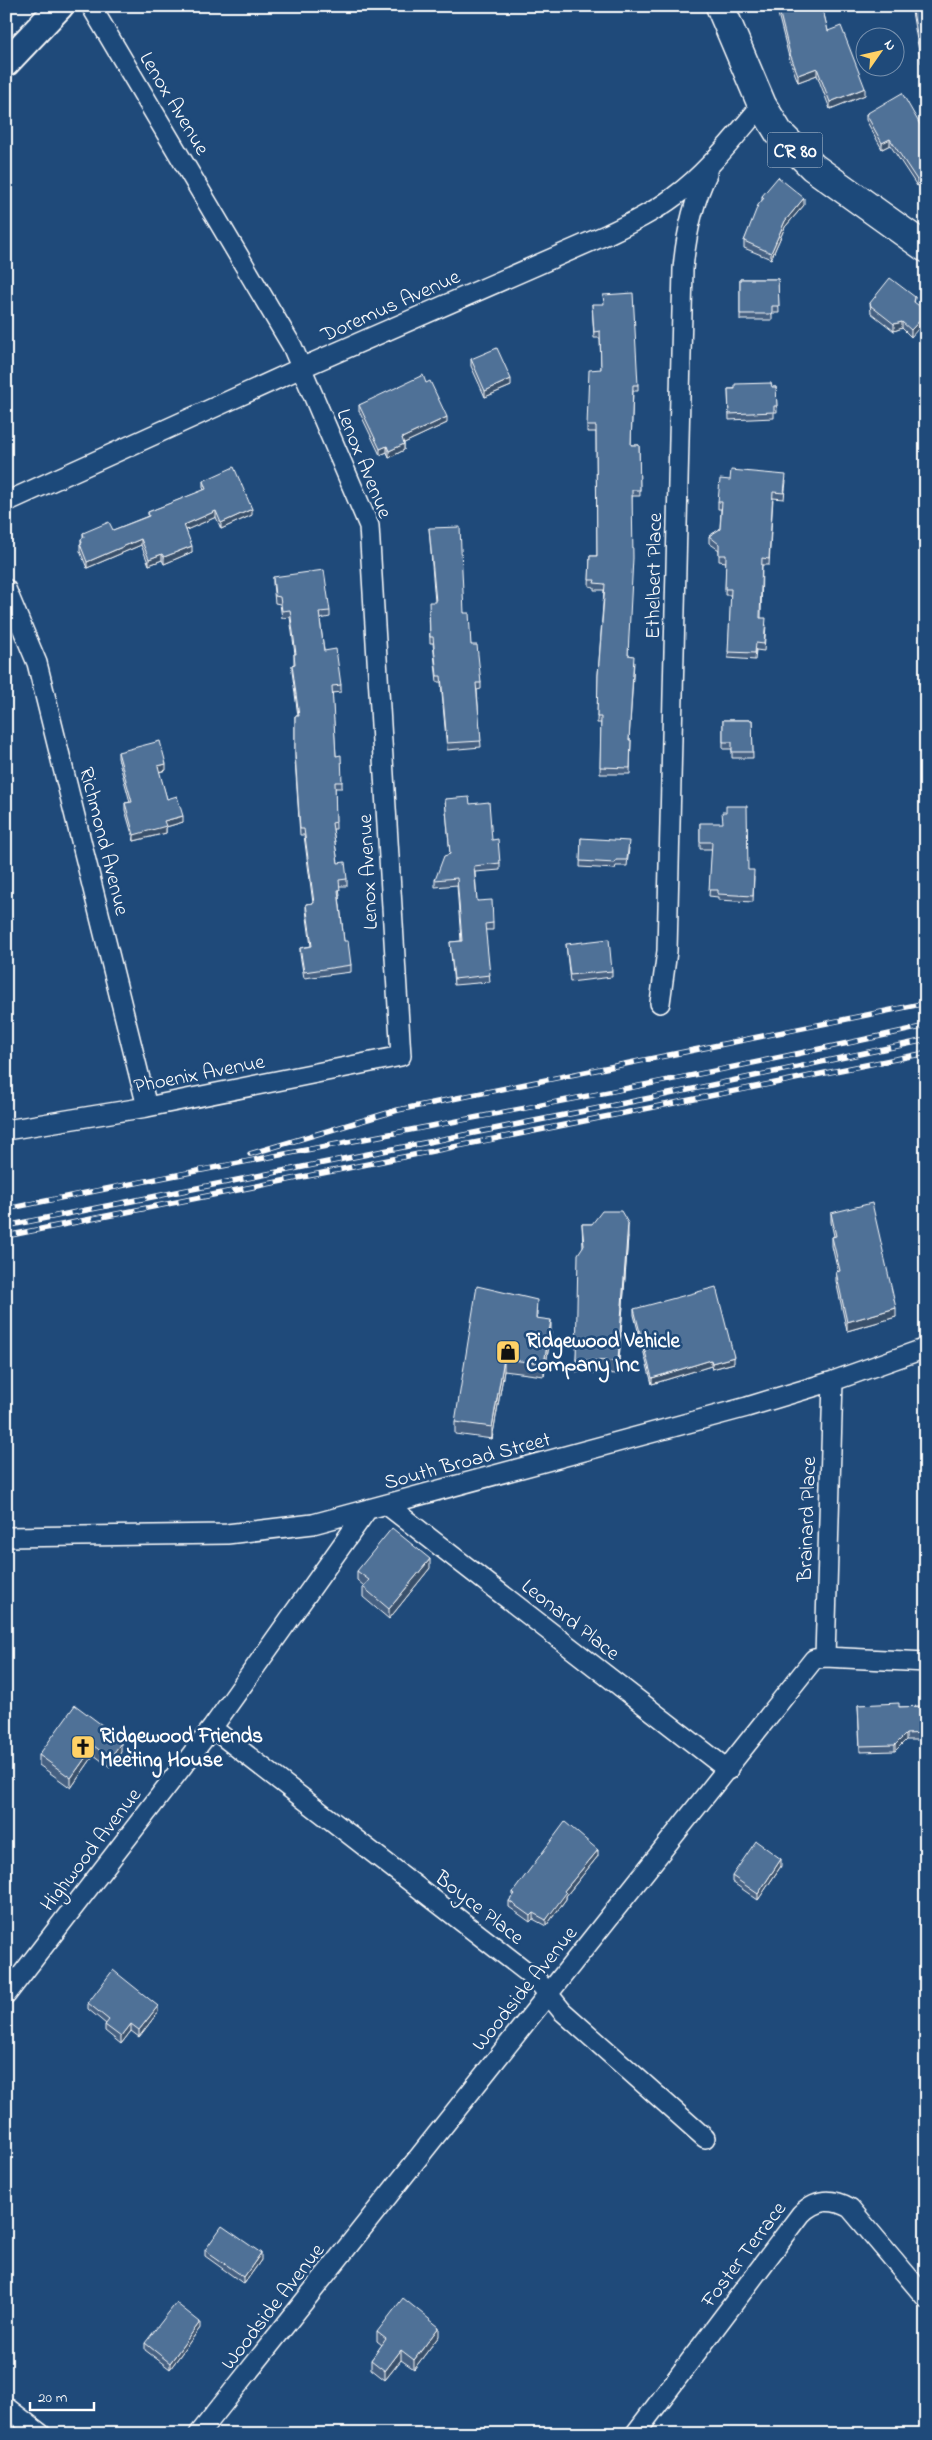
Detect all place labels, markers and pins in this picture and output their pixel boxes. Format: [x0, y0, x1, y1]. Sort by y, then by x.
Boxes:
place label: Ridgewood Vehicle Company Inc [526, 1327, 680, 1383]
shop icon: Ridgewood Vehicle Company Inc [495, 1339, 521, 1365]
place label: Ridgewood Friends Meeting House [100, 1722, 263, 1778]
church icon: Ridgewood Friends Meeting House [70, 1734, 96, 1760]

